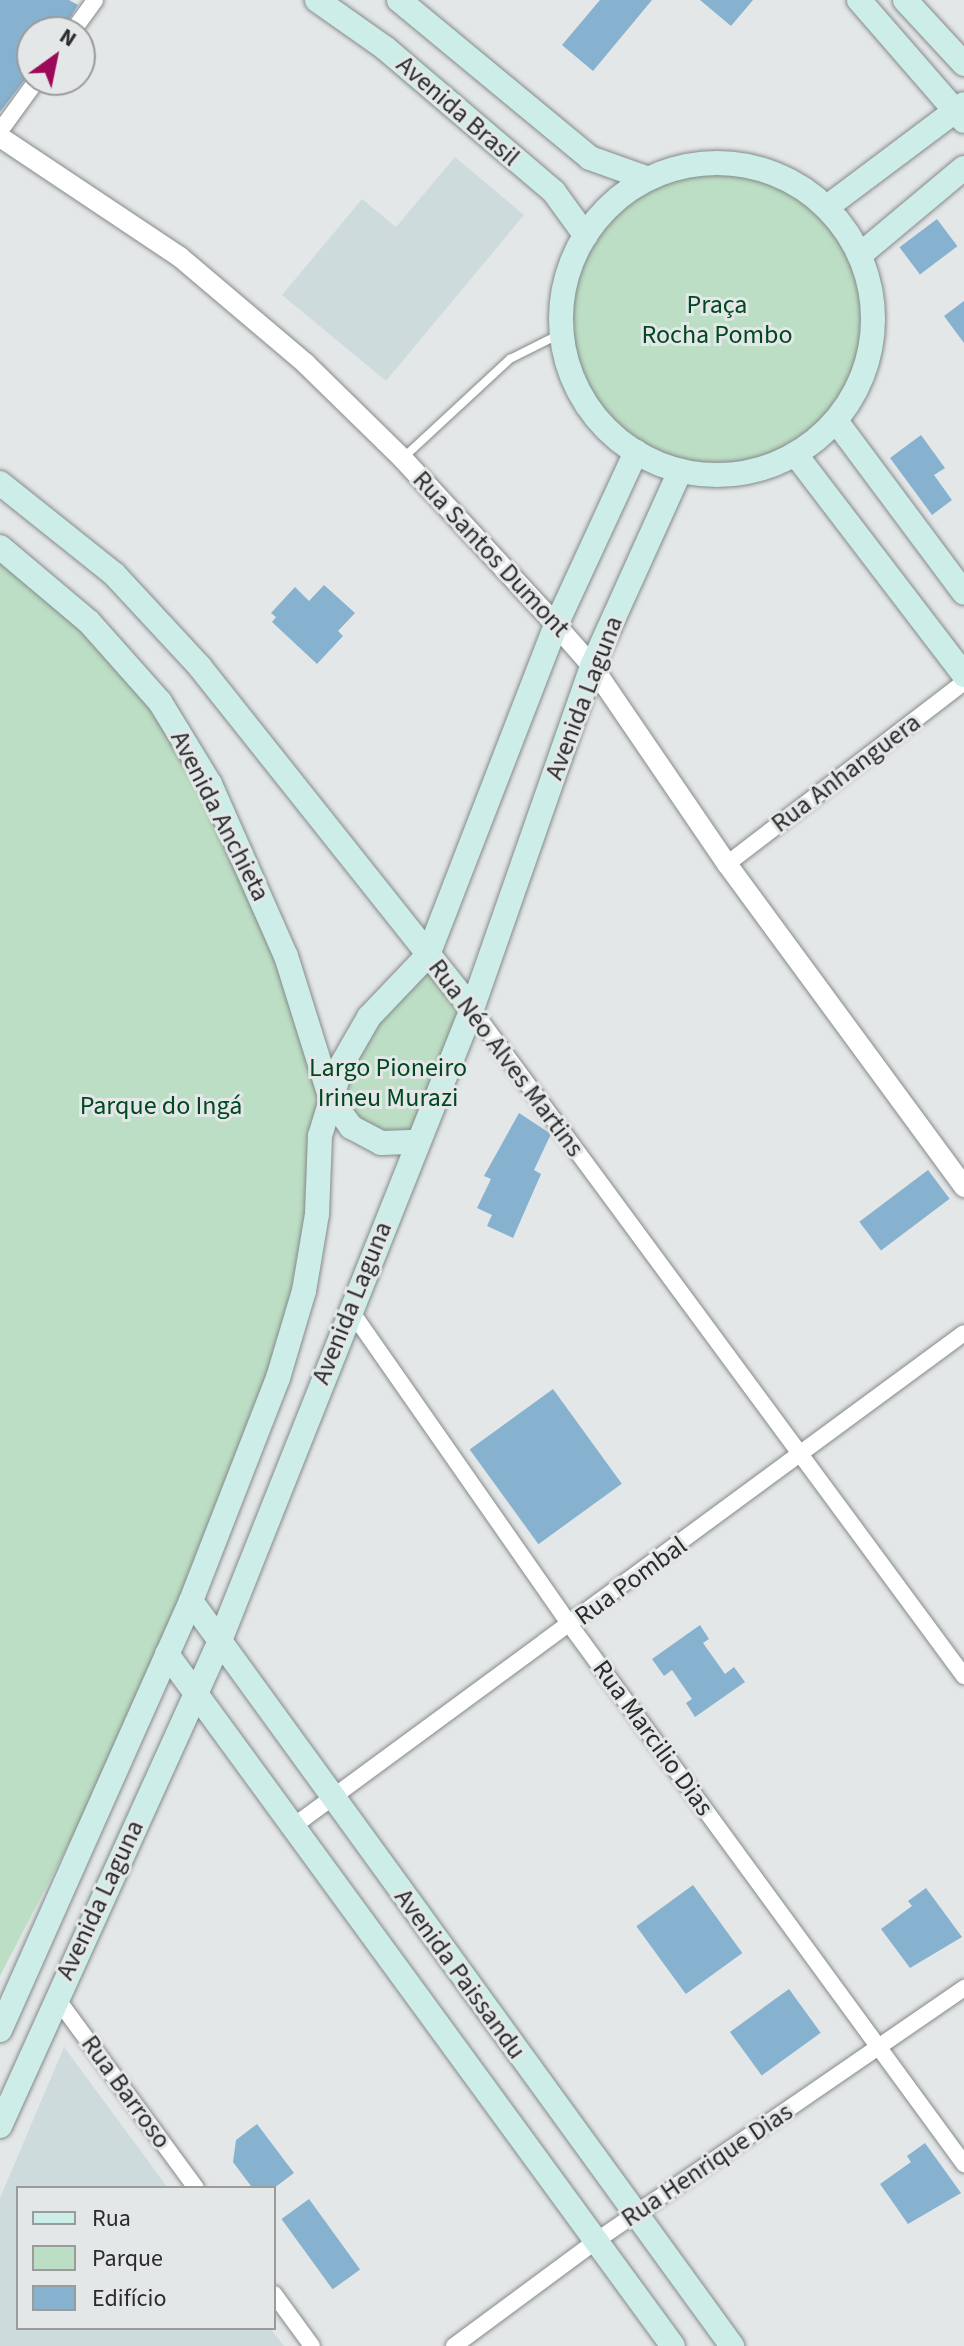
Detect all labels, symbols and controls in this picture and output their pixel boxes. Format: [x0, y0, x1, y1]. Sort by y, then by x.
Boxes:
north arrow [16, 16, 96, 96]
text: N [53, 20, 83, 55]
street label: Avenida Brasil [390, 49, 526, 173]
park label: Praça Rocha Pombo [641, 289, 793, 350]
street label: Rua Santos Dumont [406, 464, 576, 644]
street label: Avenida Laguna [539, 612, 629, 784]
street label: Rua Anhanguera [765, 707, 927, 839]
street label: Avenida Anchieta [164, 726, 276, 906]
street label: Rua Néo Alves Martins [422, 953, 590, 1163]
park label: Largo Pioneiro Irineu Murazi [309, 1052, 467, 1114]
park label: Parque do Ingá [80, 1090, 242, 1122]
street label: Avenida Laguna [305, 1217, 399, 1389]
street label: Rua Pombal [569, 1530, 693, 1632]
street label: Rua Marcilio Dias [586, 1654, 720, 1822]
street label: Avenida Laguna [49, 1815, 151, 1985]
street label: Avenida Paissandu [388, 1883, 532, 2065]
street label: Rua Barroso [74, 2029, 178, 2155]
street label: Rua Henrique Dias [615, 2096, 799, 2234]
legend [16, 2186, 276, 2330]
text: Rua [92, 2201, 131, 2236]
text: Parque [92, 2241, 163, 2276]
text: Edifício [92, 2281, 166, 2316]

